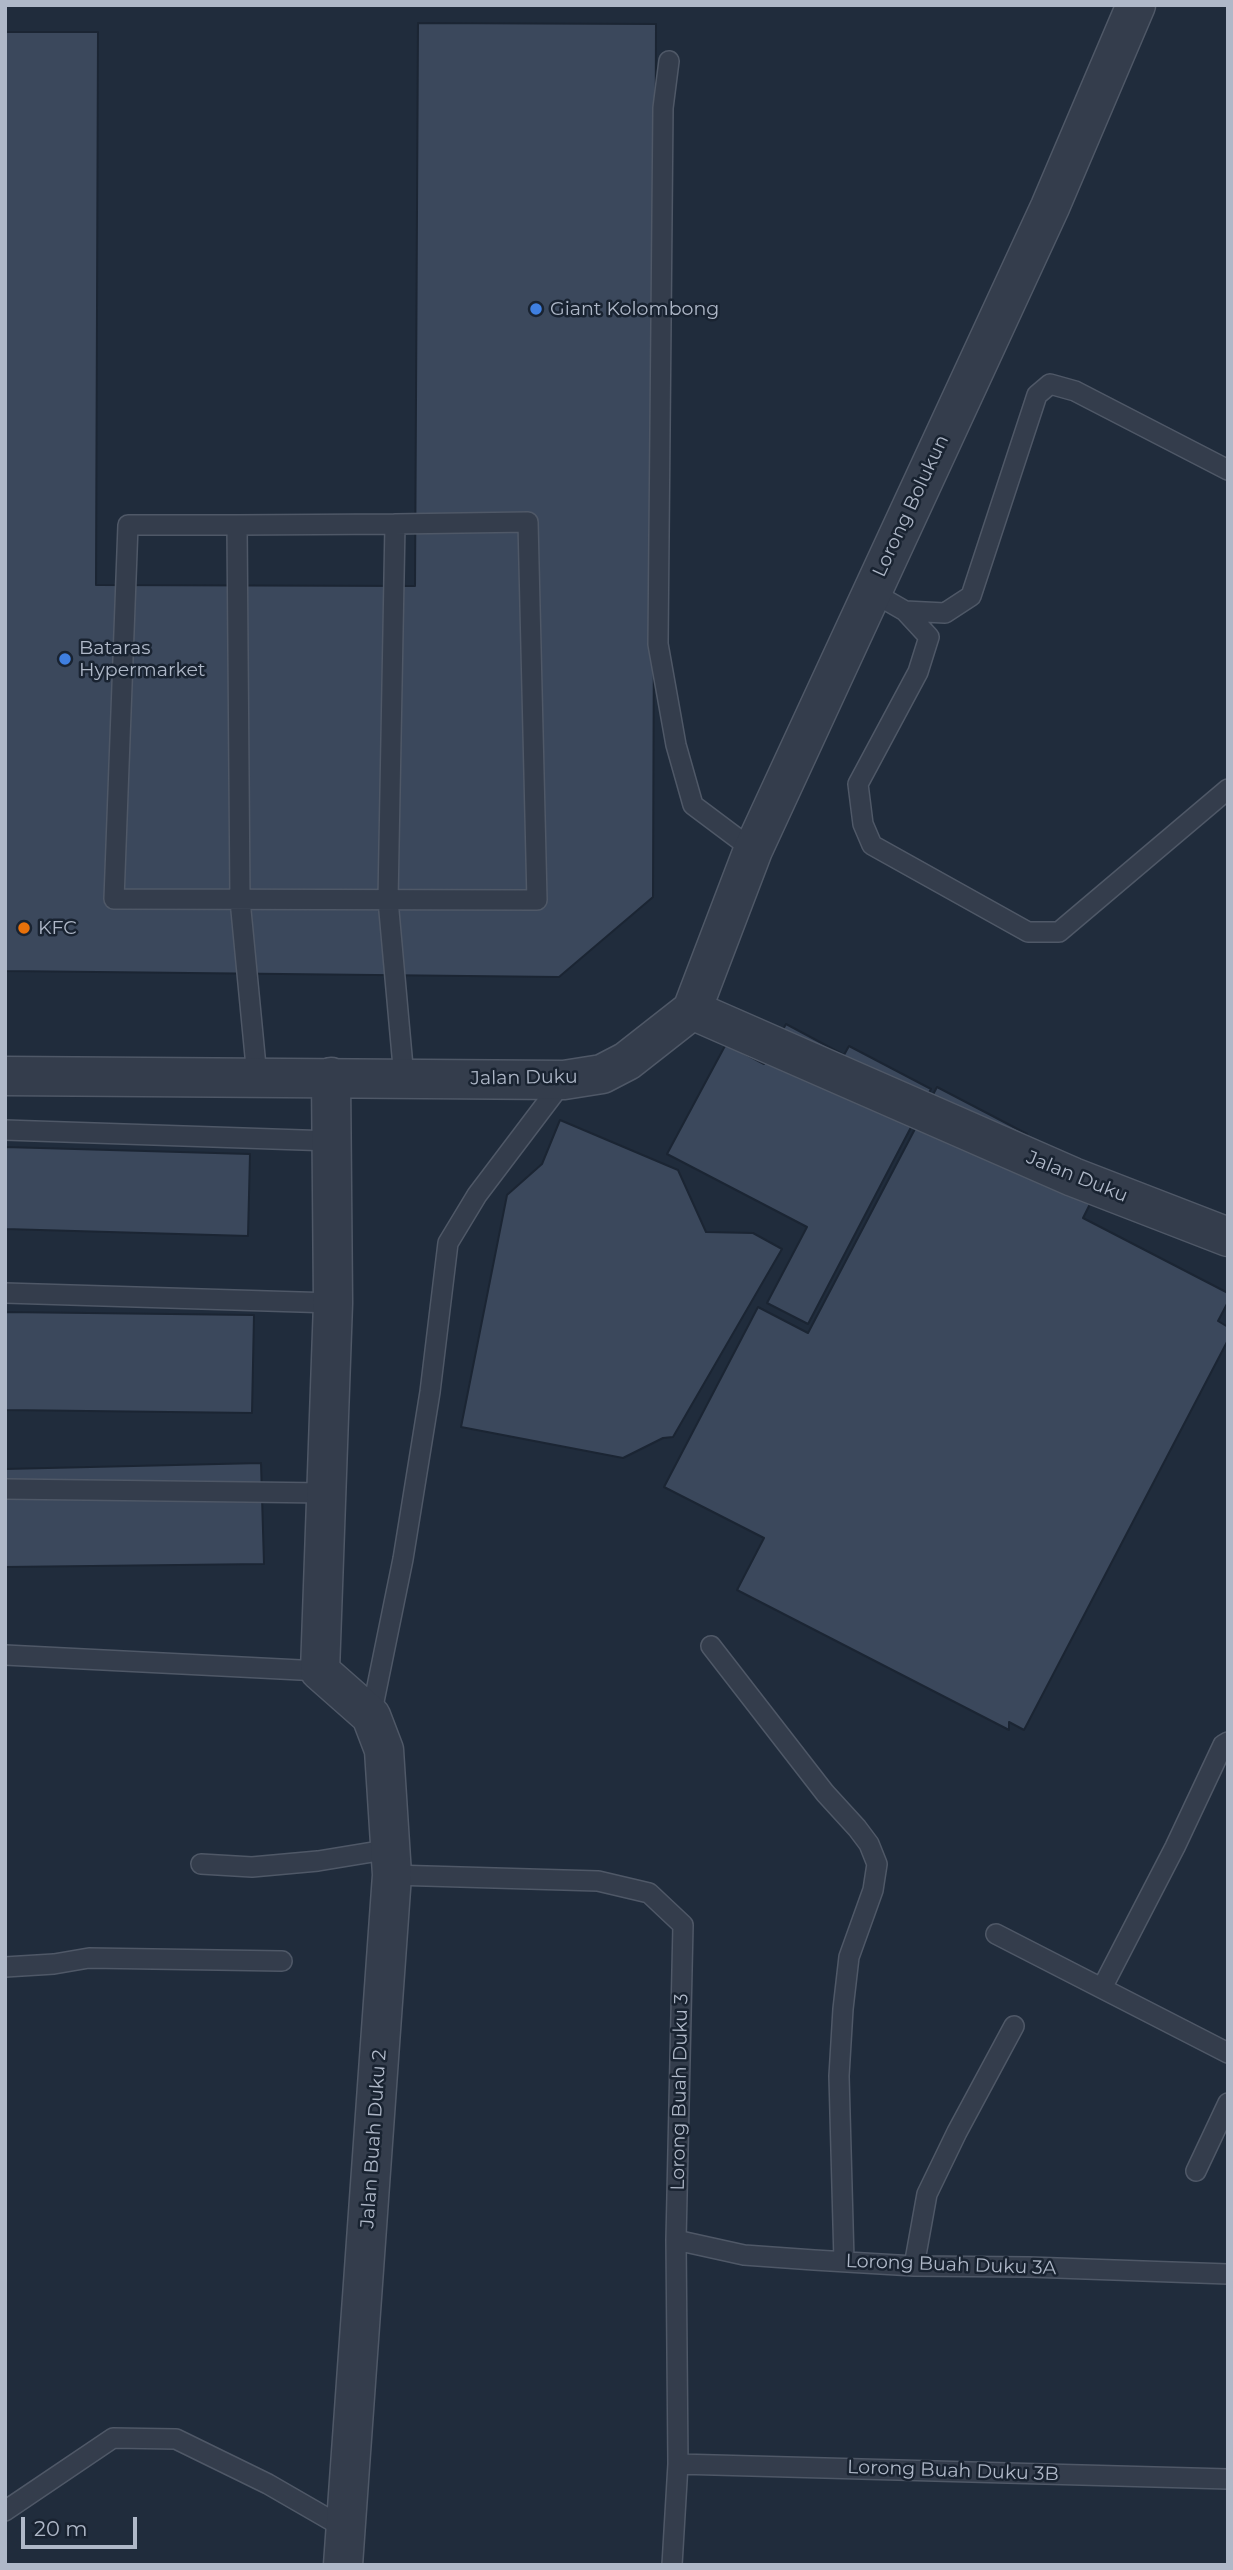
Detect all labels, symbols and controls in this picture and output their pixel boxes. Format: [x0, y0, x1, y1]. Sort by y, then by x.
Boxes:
place label: Giant Kolombong [550, 298, 719, 320]
marker: Giant Kolombong [528, 301, 544, 317]
street label: Lorong Bolukun [868, 431, 954, 581]
place label: Bataras Hypermarket [79, 637, 206, 681]
marker: Bataras Hypermarket [57, 651, 73, 667]
place label: KFC [38, 917, 77, 939]
marker: KFC [16, 920, 32, 936]
street label: Jalan Duku [470, 1066, 578, 1090]
street label: Jalan Duku [1023, 1146, 1131, 1208]
street label: Lorong Buah Duku 3 [667, 1993, 693, 2191]
street label: Jalan Buah Duku 2 [356, 2049, 392, 2229]
street label: Lorong Buah Duku 3A [845, 2250, 1057, 2280]
street label: Lorong Buah Duku 3B [847, 2456, 1059, 2486]
scale bar [24, 2504, 140, 2548]
text: 20 m [34, 2516, 88, 2541]

